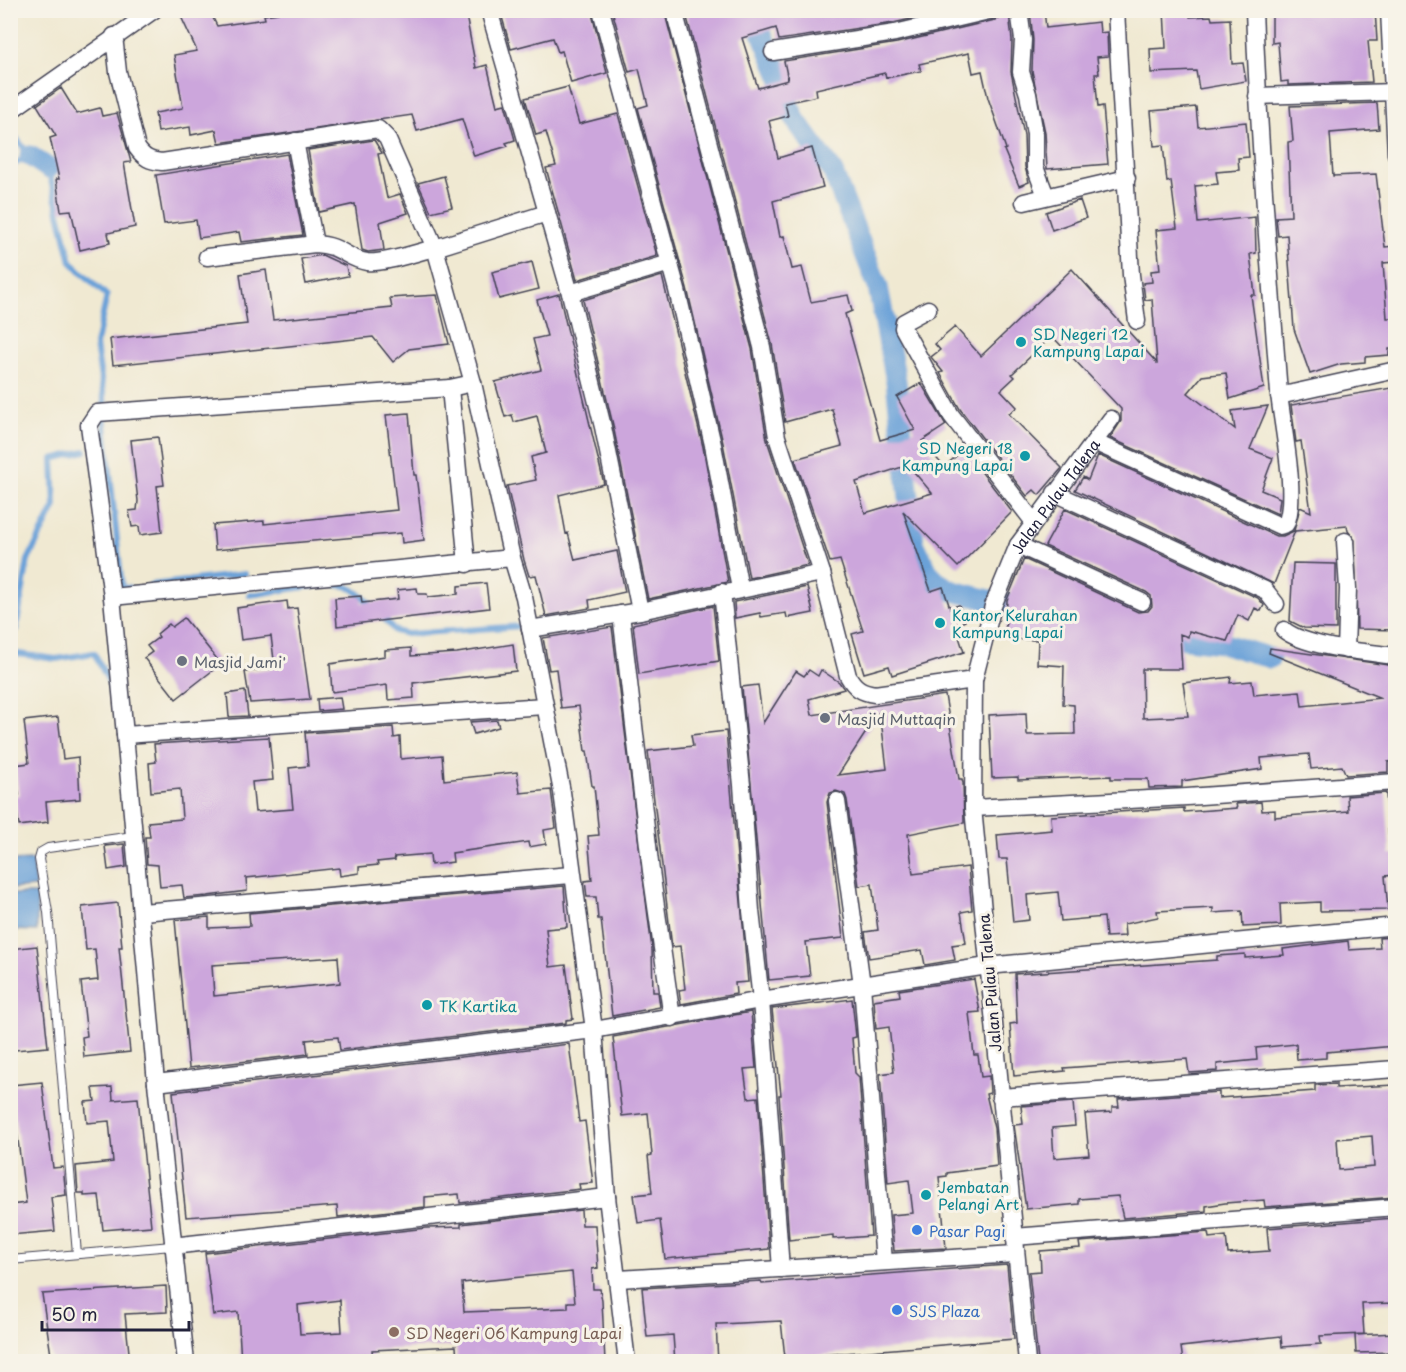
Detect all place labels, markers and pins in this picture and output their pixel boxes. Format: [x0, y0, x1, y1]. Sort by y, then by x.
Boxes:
place label: SD Negeri 12 Kampung Lapai [1033, 322, 1144, 362]
marker: SD Negeri 12 Kampung Lapai [1014, 335, 1028, 349]
place label: SD Negeri 18 Kampung Lapai [902, 436, 1013, 476]
marker: SD Negeri 18 Kampung Lapai [1018, 449, 1032, 463]
place label: Kantor Kelurahan Kampung Lapai [952, 603, 1078, 643]
marker: Kantor Kelurahan Kampung Lapai [933, 616, 947, 630]
place label: Masjid Jami' [194, 650, 286, 673]
marker: Masjid Jami' [175, 654, 189, 668]
place label: Masjid Muttaqin [837, 707, 956, 730]
marker: Masjid Muttaqin [818, 711, 832, 725]
place label: TK Kartika [439, 994, 517, 1017]
marker: TK Kartika [420, 998, 434, 1012]
place label: Jembatan Pelangi Art [938, 1175, 1019, 1215]
marker: Jembatan Pelangi Art [919, 1188, 933, 1202]
place label: Pasar Pagi [929, 1219, 1006, 1242]
marker: Pasar Pagi [910, 1223, 924, 1237]
place label: SJS Plaza [909, 1299, 980, 1322]
marker: SJS Plaza [890, 1303, 904, 1317]
place label: SD Negeri 06 Kampung Lapai [406, 1321, 622, 1344]
marker: SD Negeri 06 Kampung Lapai [387, 1325, 401, 1339]

